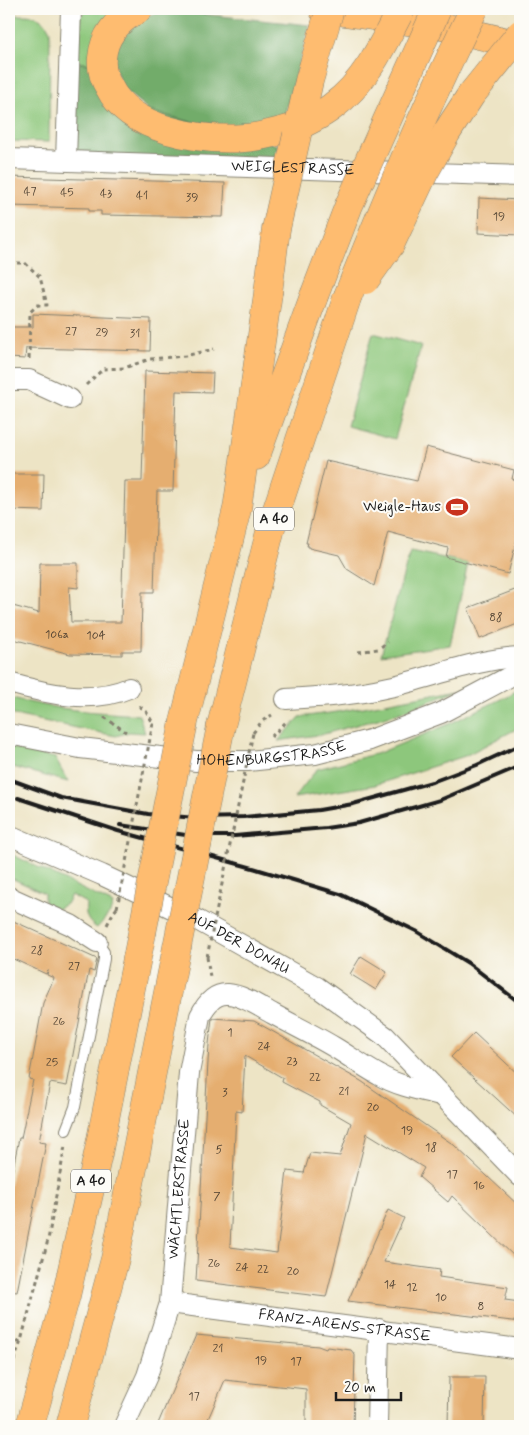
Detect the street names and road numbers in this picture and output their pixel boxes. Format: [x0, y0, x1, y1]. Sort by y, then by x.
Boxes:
street label: WEIGLESTRASSE [231, 156, 355, 181]
road number: A 40 [254, 508, 294, 530]
street label: HOHENBURGSTRASSE [196, 736, 349, 771]
street label: AUF DER DONAU [185, 907, 293, 980]
street label: WÄCHTLERSTRASSE [164, 1118, 195, 1260]
road number: A 40 [71, 1170, 111, 1192]
street label: FRANZ-ARENS-STRASSE [257, 1305, 432, 1347]

